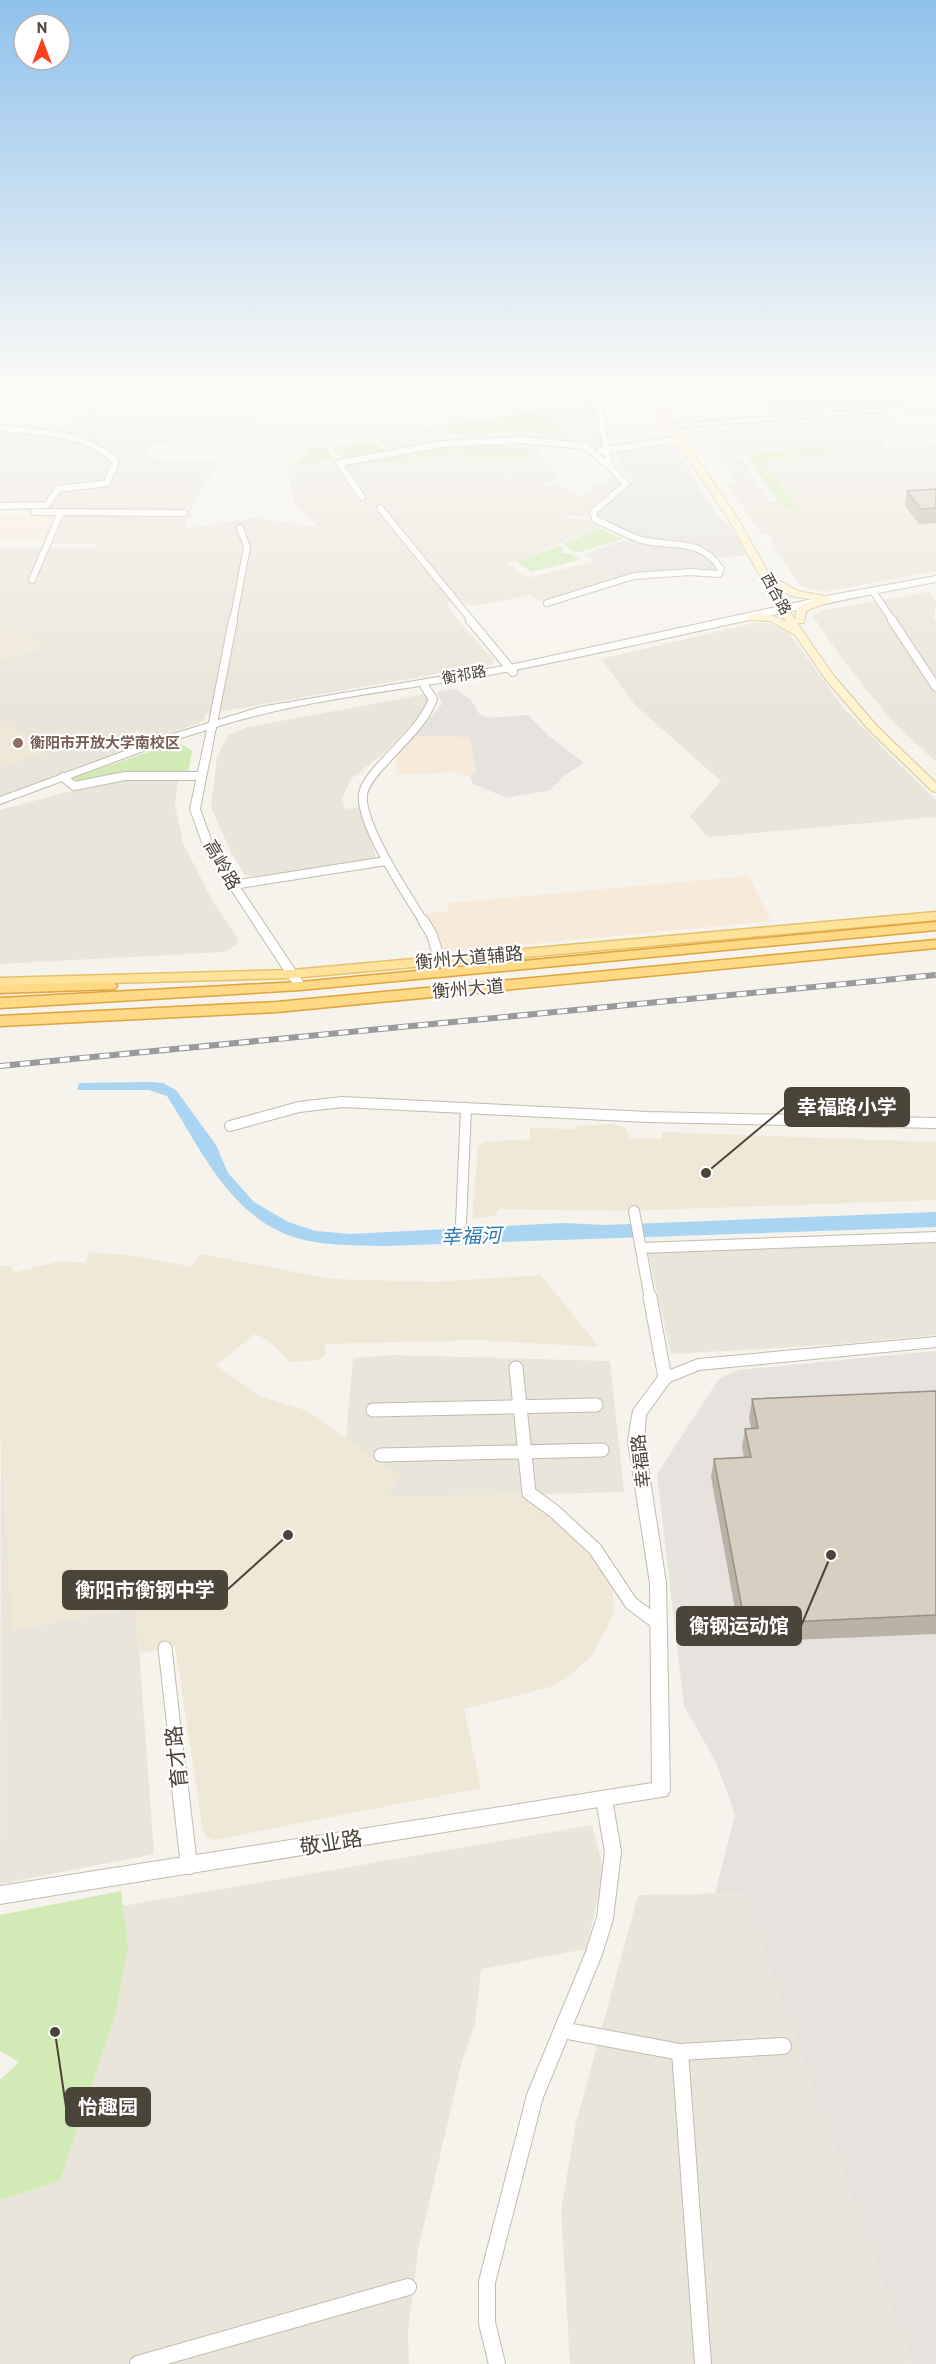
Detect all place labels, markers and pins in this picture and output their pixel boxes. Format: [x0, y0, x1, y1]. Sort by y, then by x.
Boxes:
place label: 衡阳市开放大学南校区 [30, 733, 180, 752]
marker: 衡阳市开放大学南校区 [11, 736, 25, 750]
callout: 幸福路小学 [785, 1088, 909, 1126]
callout: 衡阳市衡钢中学 [63, 1571, 227, 1609]
callout: 衡钢运动馆 [677, 1607, 801, 1645]
callout: 怡趣园 [66, 2088, 150, 2126]

